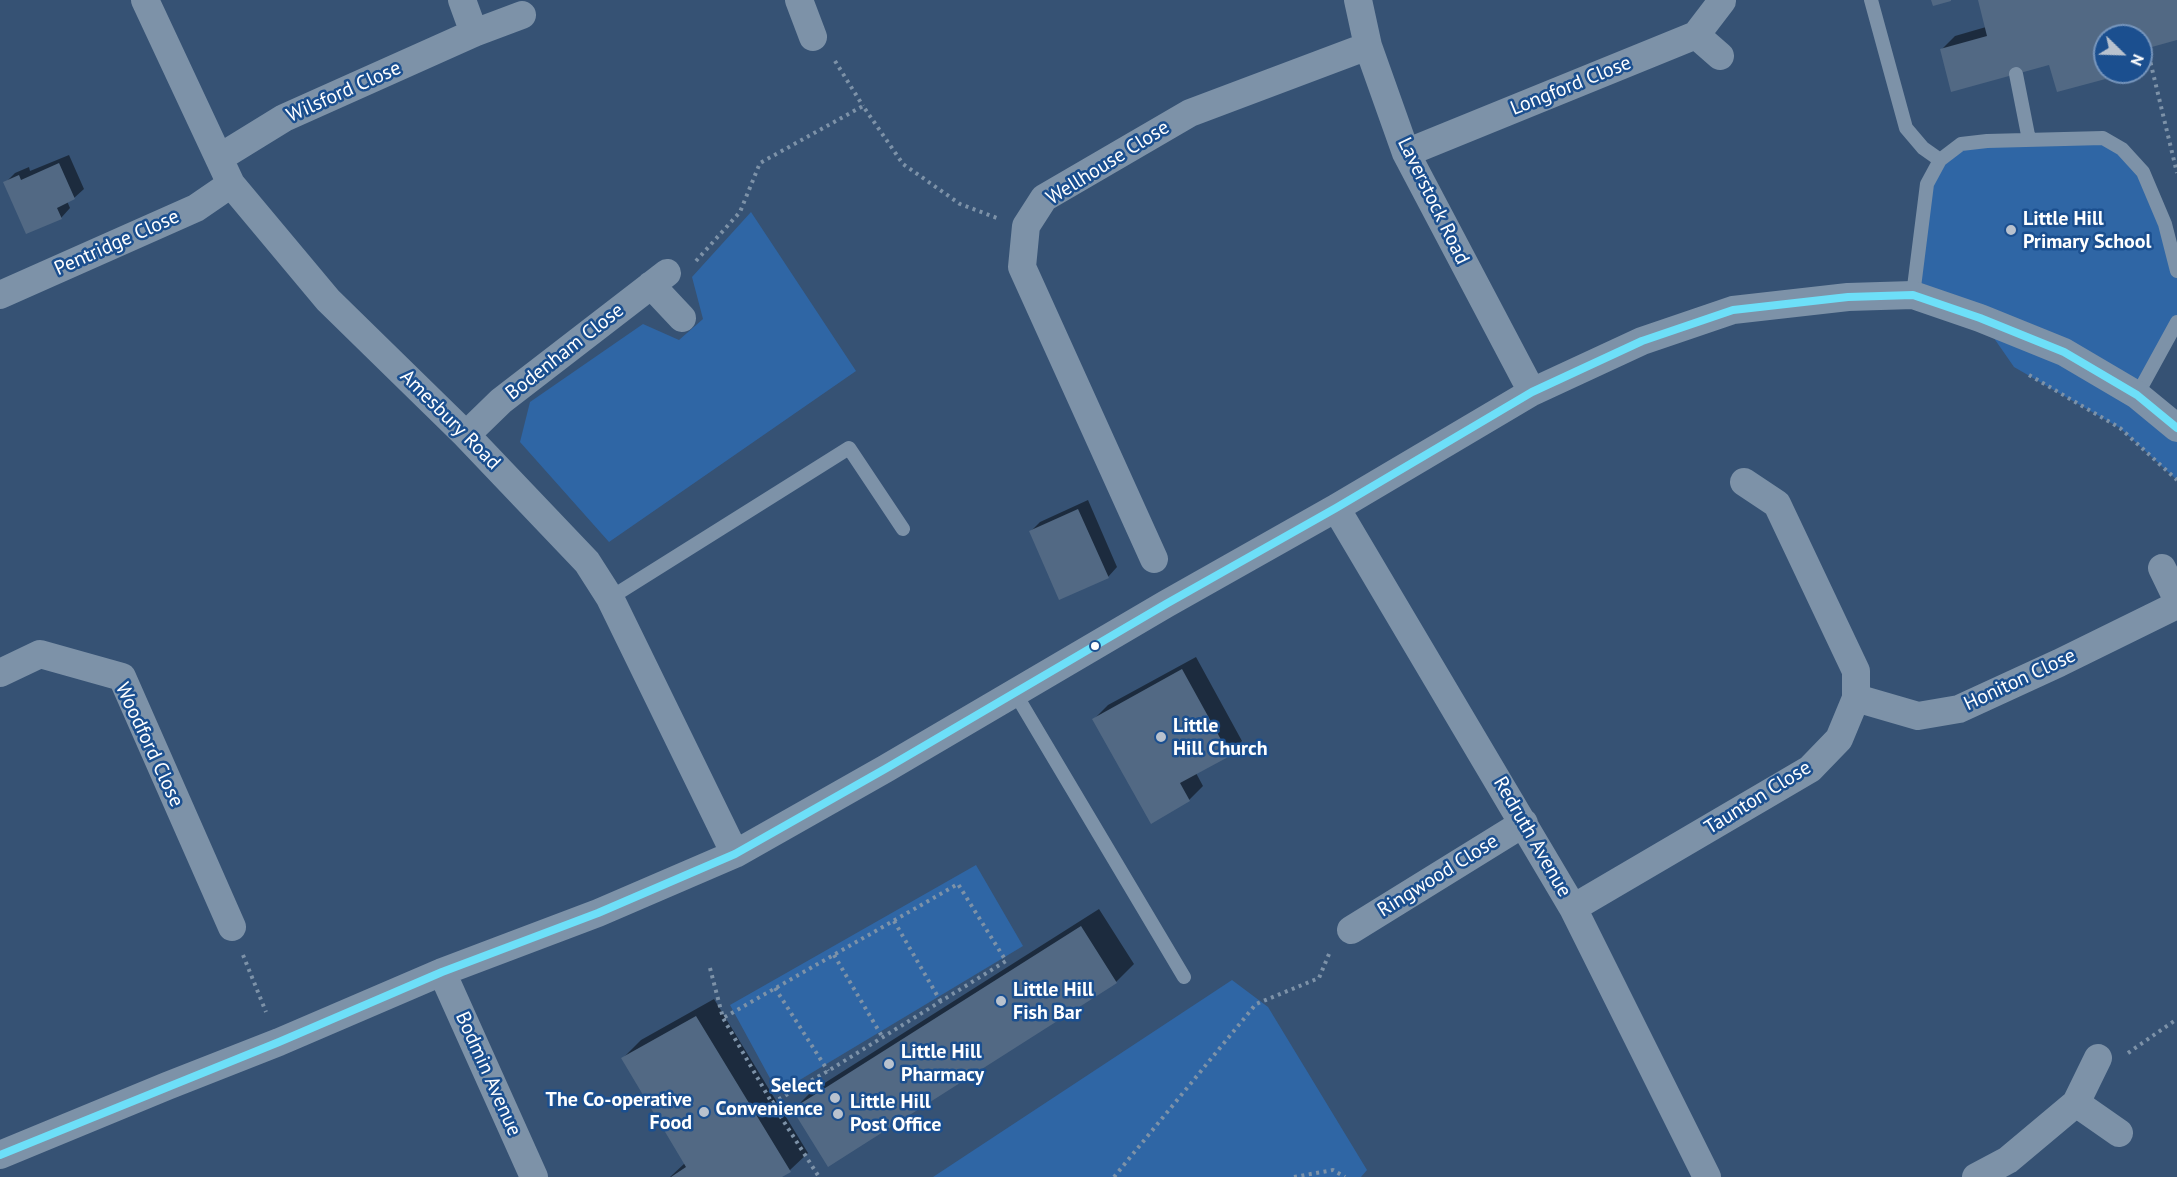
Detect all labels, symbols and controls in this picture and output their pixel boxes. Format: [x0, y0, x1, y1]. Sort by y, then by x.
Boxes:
north arrow [2093, 24, 2153, 84]
street label: Longford Close [1507, 51, 1635, 121]
text: N [2126, 51, 2149, 69]
street label: Wilsford Close [283, 56, 405, 128]
street label: Wellhouse Close [1042, 116, 1174, 210]
street label: Laverstock Road [1392, 134, 1474, 268]
street label: Pentridge Close [51, 205, 183, 281]
place label: Little Hill Primary School [2023, 207, 2151, 254]
marker: Little Hill Primary School [2004, 223, 2018, 237]
street label: Bodenham Close [501, 298, 629, 406]
street label: Amesbury Road [395, 365, 505, 475]
unlabelled marker [1089, 640, 1101, 652]
street label: Honiton Close [1960, 644, 2080, 716]
street label: Woodford Close [110, 679, 188, 811]
place label: Little Hill Church [1173, 714, 1268, 761]
marker: Little Hill Church [1154, 730, 1168, 744]
street label: Taunton Close [1700, 756, 1816, 840]
street label: Redruth Avenue [1488, 773, 1576, 901]
street label: Ringwood Close [1373, 829, 1503, 923]
place label: Little Hill Fish Bar [1013, 978, 1094, 1025]
marker: Little Hill Fish Bar [994, 994, 1008, 1008]
street label: Bodmin Avenue [450, 1008, 526, 1140]
place label: Little Hill Pharmacy [901, 1040, 984, 1087]
marker: Little Hill Pharmacy [882, 1057, 896, 1071]
place label: Select Convenience [716, 1074, 823, 1121]
place label: The Co-operative Food [546, 1088, 692, 1135]
place label: Little Hill Post Office [850, 1090, 941, 1137]
marker: Select Convenience [828, 1091, 842, 1105]
marker: The Co-operative Food [697, 1105, 711, 1119]
marker: Little Hill Post Office [831, 1107, 845, 1121]

